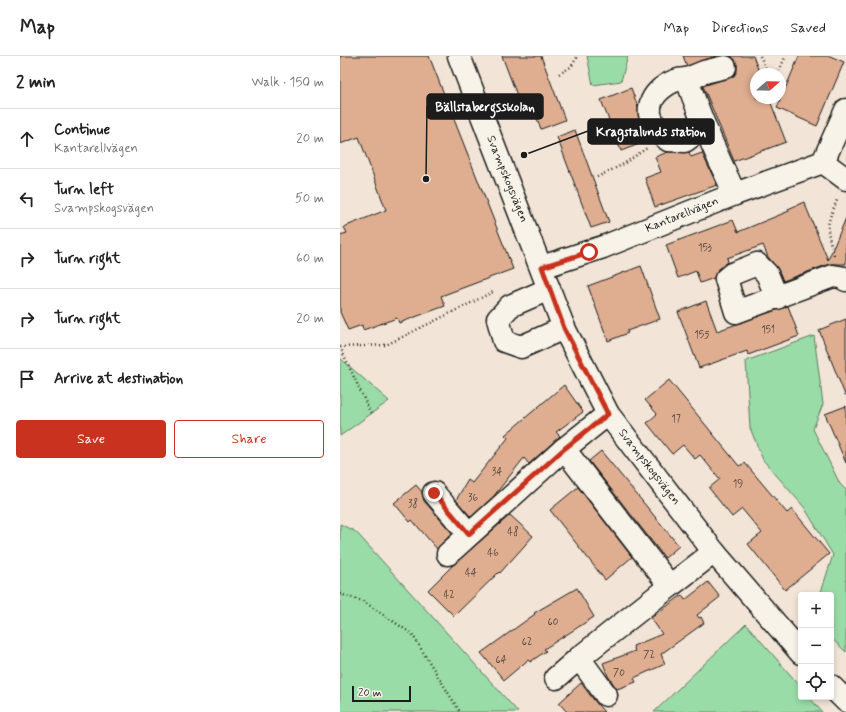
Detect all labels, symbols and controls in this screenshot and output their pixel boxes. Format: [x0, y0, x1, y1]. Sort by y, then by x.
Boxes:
text: Map [20, 15, 55, 40]
text: Map [663, 19, 689, 37]
text: Directions [711, 19, 769, 37]
text: Saved [791, 19, 826, 37]
north arrow [750, 68, 786, 104]
text: 2 min [16, 71, 56, 93]
text: Walk · 150 m [251, 74, 324, 91]
callout: Bällstabergsskolan [427, 94, 543, 119]
text: Bällstabergsskolan [435, 99, 535, 119]
callout: Kragstalunds station [588, 119, 714, 144]
text: Continue [54, 120, 110, 140]
text: Kragstalunds station [596, 124, 706, 143]
icon: ahead [16, 128, 38, 150]
text: 20 m [296, 130, 324, 147]
street label: Svampskogsvägen [482, 133, 532, 225]
text: Kantarellvägen [54, 140, 138, 157]
text: Turn left [54, 180, 114, 200]
icon: left [16, 188, 38, 210]
text: 50 m [295, 190, 324, 207]
street label: Kantarellvägen [643, 193, 721, 237]
text: Svampskogsvägen [54, 200, 154, 217]
house number: 153 [698, 242, 712, 255]
route start [580, 243, 598, 261]
icon: right [16, 248, 38, 270]
text: Turn right [54, 249, 121, 269]
text: 60 m [296, 250, 324, 267]
icon: right [16, 308, 38, 330]
text: Turn right [54, 309, 121, 329]
text: 20 m [296, 310, 324, 327]
house number: 151 [761, 324, 775, 337]
house number: 155 [694, 329, 710, 342]
icon: arrive [16, 368, 38, 390]
text: Arrive at destination [54, 369, 183, 389]
house number: 17 [671, 413, 681, 426]
button: Save [16, 420, 166, 458]
button: Share [174, 420, 324, 458]
street label: Svampskogsvägen [614, 426, 684, 508]
house number: 34 [492, 466, 502, 479]
house number: 19 [733, 478, 743, 491]
route end [425, 484, 443, 502]
house number: 36 [468, 492, 478, 505]
house number: 38 [408, 497, 418, 511]
house number: 48 [507, 525, 519, 539]
house number: 46 [487, 547, 499, 560]
house number: 44 [465, 567, 477, 580]
house number: 42 [443, 589, 455, 602]
map controls [798, 592, 834, 700]
button: + [798, 592, 834, 628]
house number: 60 [548, 616, 559, 629]
button: − [798, 628, 834, 664]
house number: 62 [522, 636, 532, 649]
house number: 72 [643, 649, 655, 662]
house number: 64 [495, 654, 507, 667]
button: locate [798, 664, 834, 700]
house number: 70 [613, 667, 625, 680]
scale bar [352, 684, 411, 703]
text: 20 m [358, 686, 381, 700]

